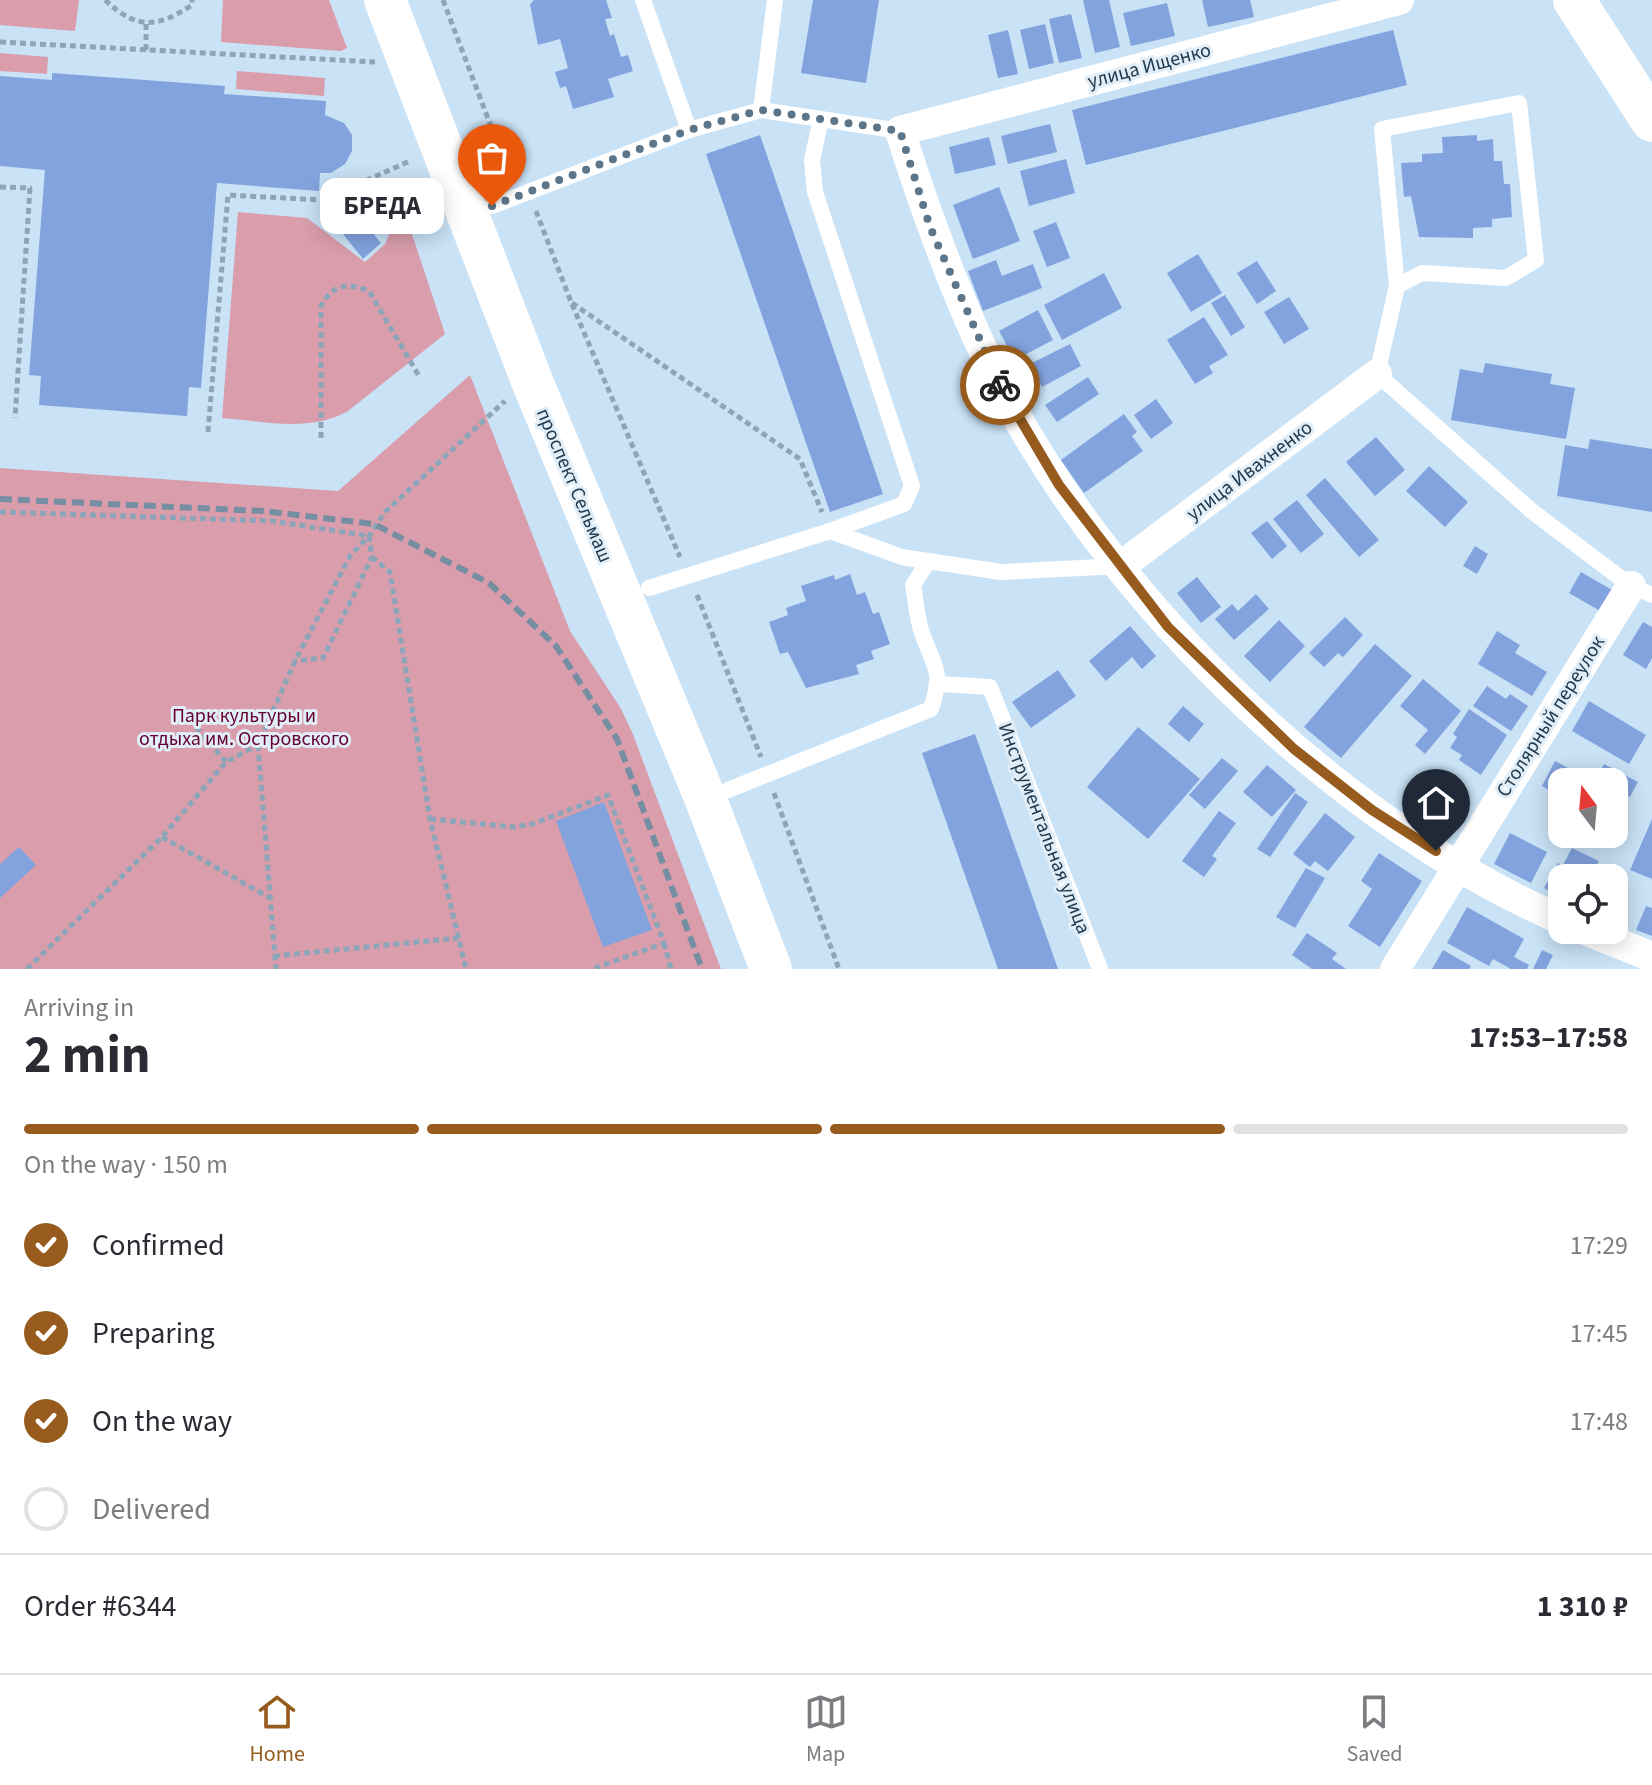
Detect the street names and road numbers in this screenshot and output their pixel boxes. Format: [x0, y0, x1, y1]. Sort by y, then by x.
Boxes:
street label: улица Ищенко [1085, 36, 1214, 96]
street label: проспект Сельмаш [529, 404, 619, 567]
street label: улица Ивахненко [1181, 414, 1319, 528]
street label: Столярный переулок [1490, 630, 1612, 803]
street label: Инструментальная улица [991, 719, 1097, 938]

